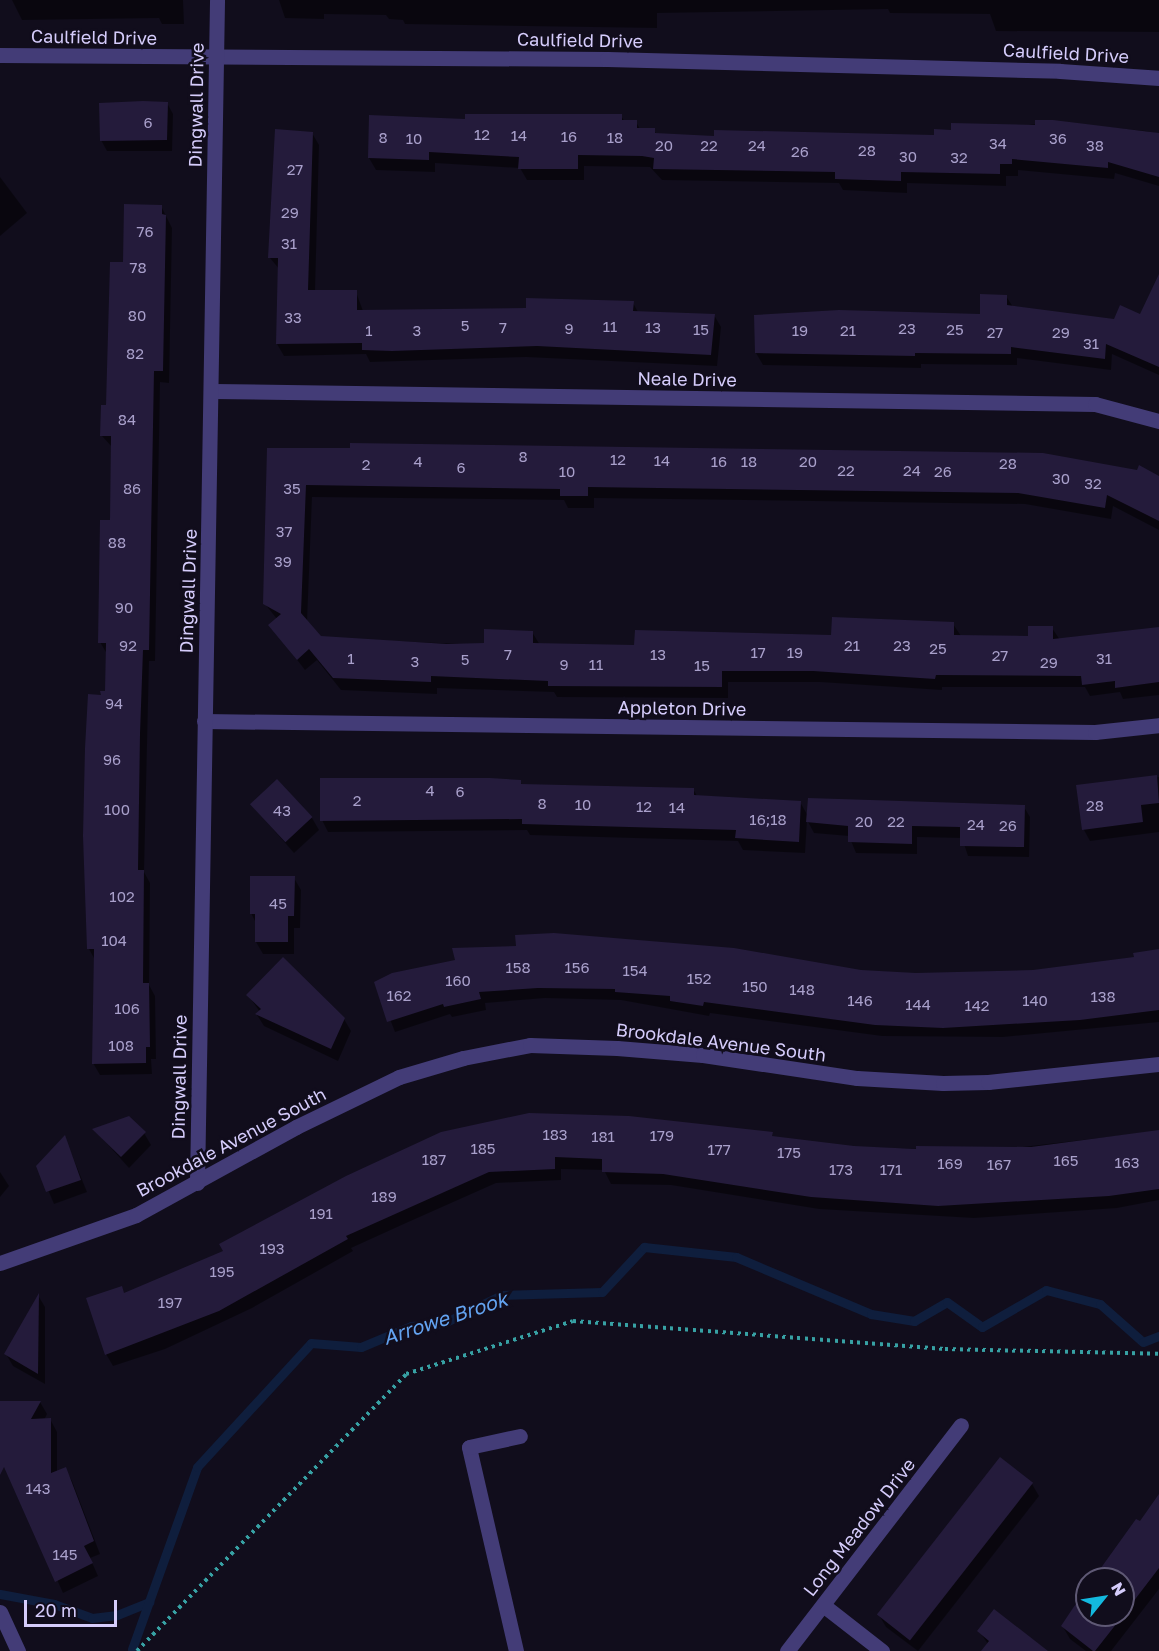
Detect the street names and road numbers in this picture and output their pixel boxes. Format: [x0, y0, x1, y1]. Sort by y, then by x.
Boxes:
street label: Caulfield Drive [31, 25, 157, 49]
street label: Caulfield Drive [517, 28, 643, 52]
street label: Caulfield Drive [1002, 39, 1130, 67]
street label: Dingwall Drive [184, 43, 208, 167]
street label: Neale Drive [637, 367, 737, 391]
street label: Dingwall Drive [175, 528, 201, 654]
street label: Appleton Drive [618, 696, 746, 720]
street label: Dingwall Drive [167, 1015, 191, 1139]
street label: Brookdale Avenue South [615, 1018, 827, 1066]
street label: Brookdale Avenue South [133, 1083, 329, 1201]
street label: Long Meadow Drive [798, 1454, 920, 1600]

